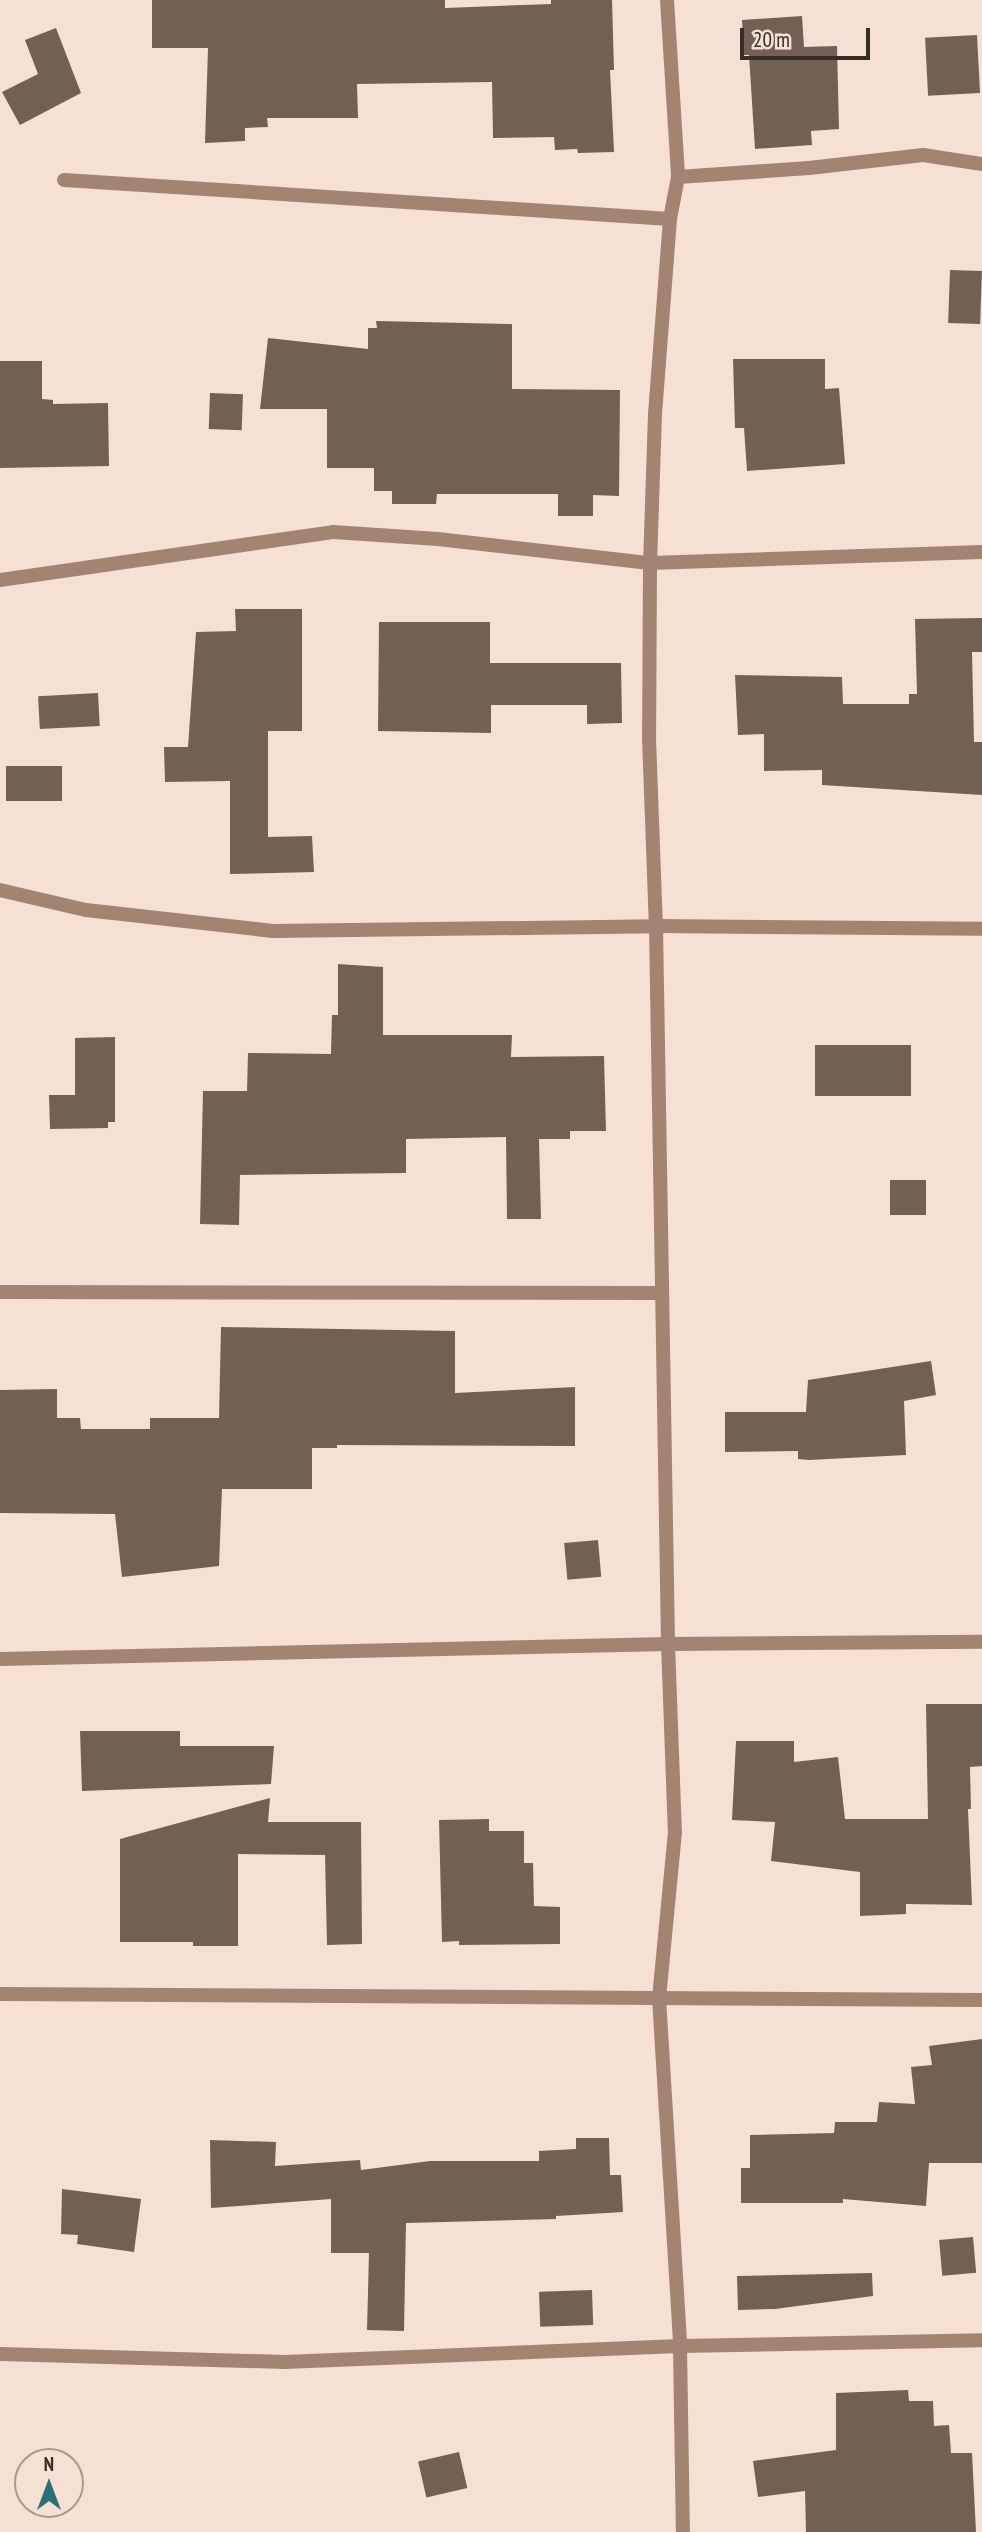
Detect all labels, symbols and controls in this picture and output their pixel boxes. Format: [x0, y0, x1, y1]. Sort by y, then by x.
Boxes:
scale bar [744, 14, 874, 58]
text: 20 m [753, 26, 790, 53]
north arrow [14, 2448, 84, 2518]
text: N [44, 2452, 54, 2476]

